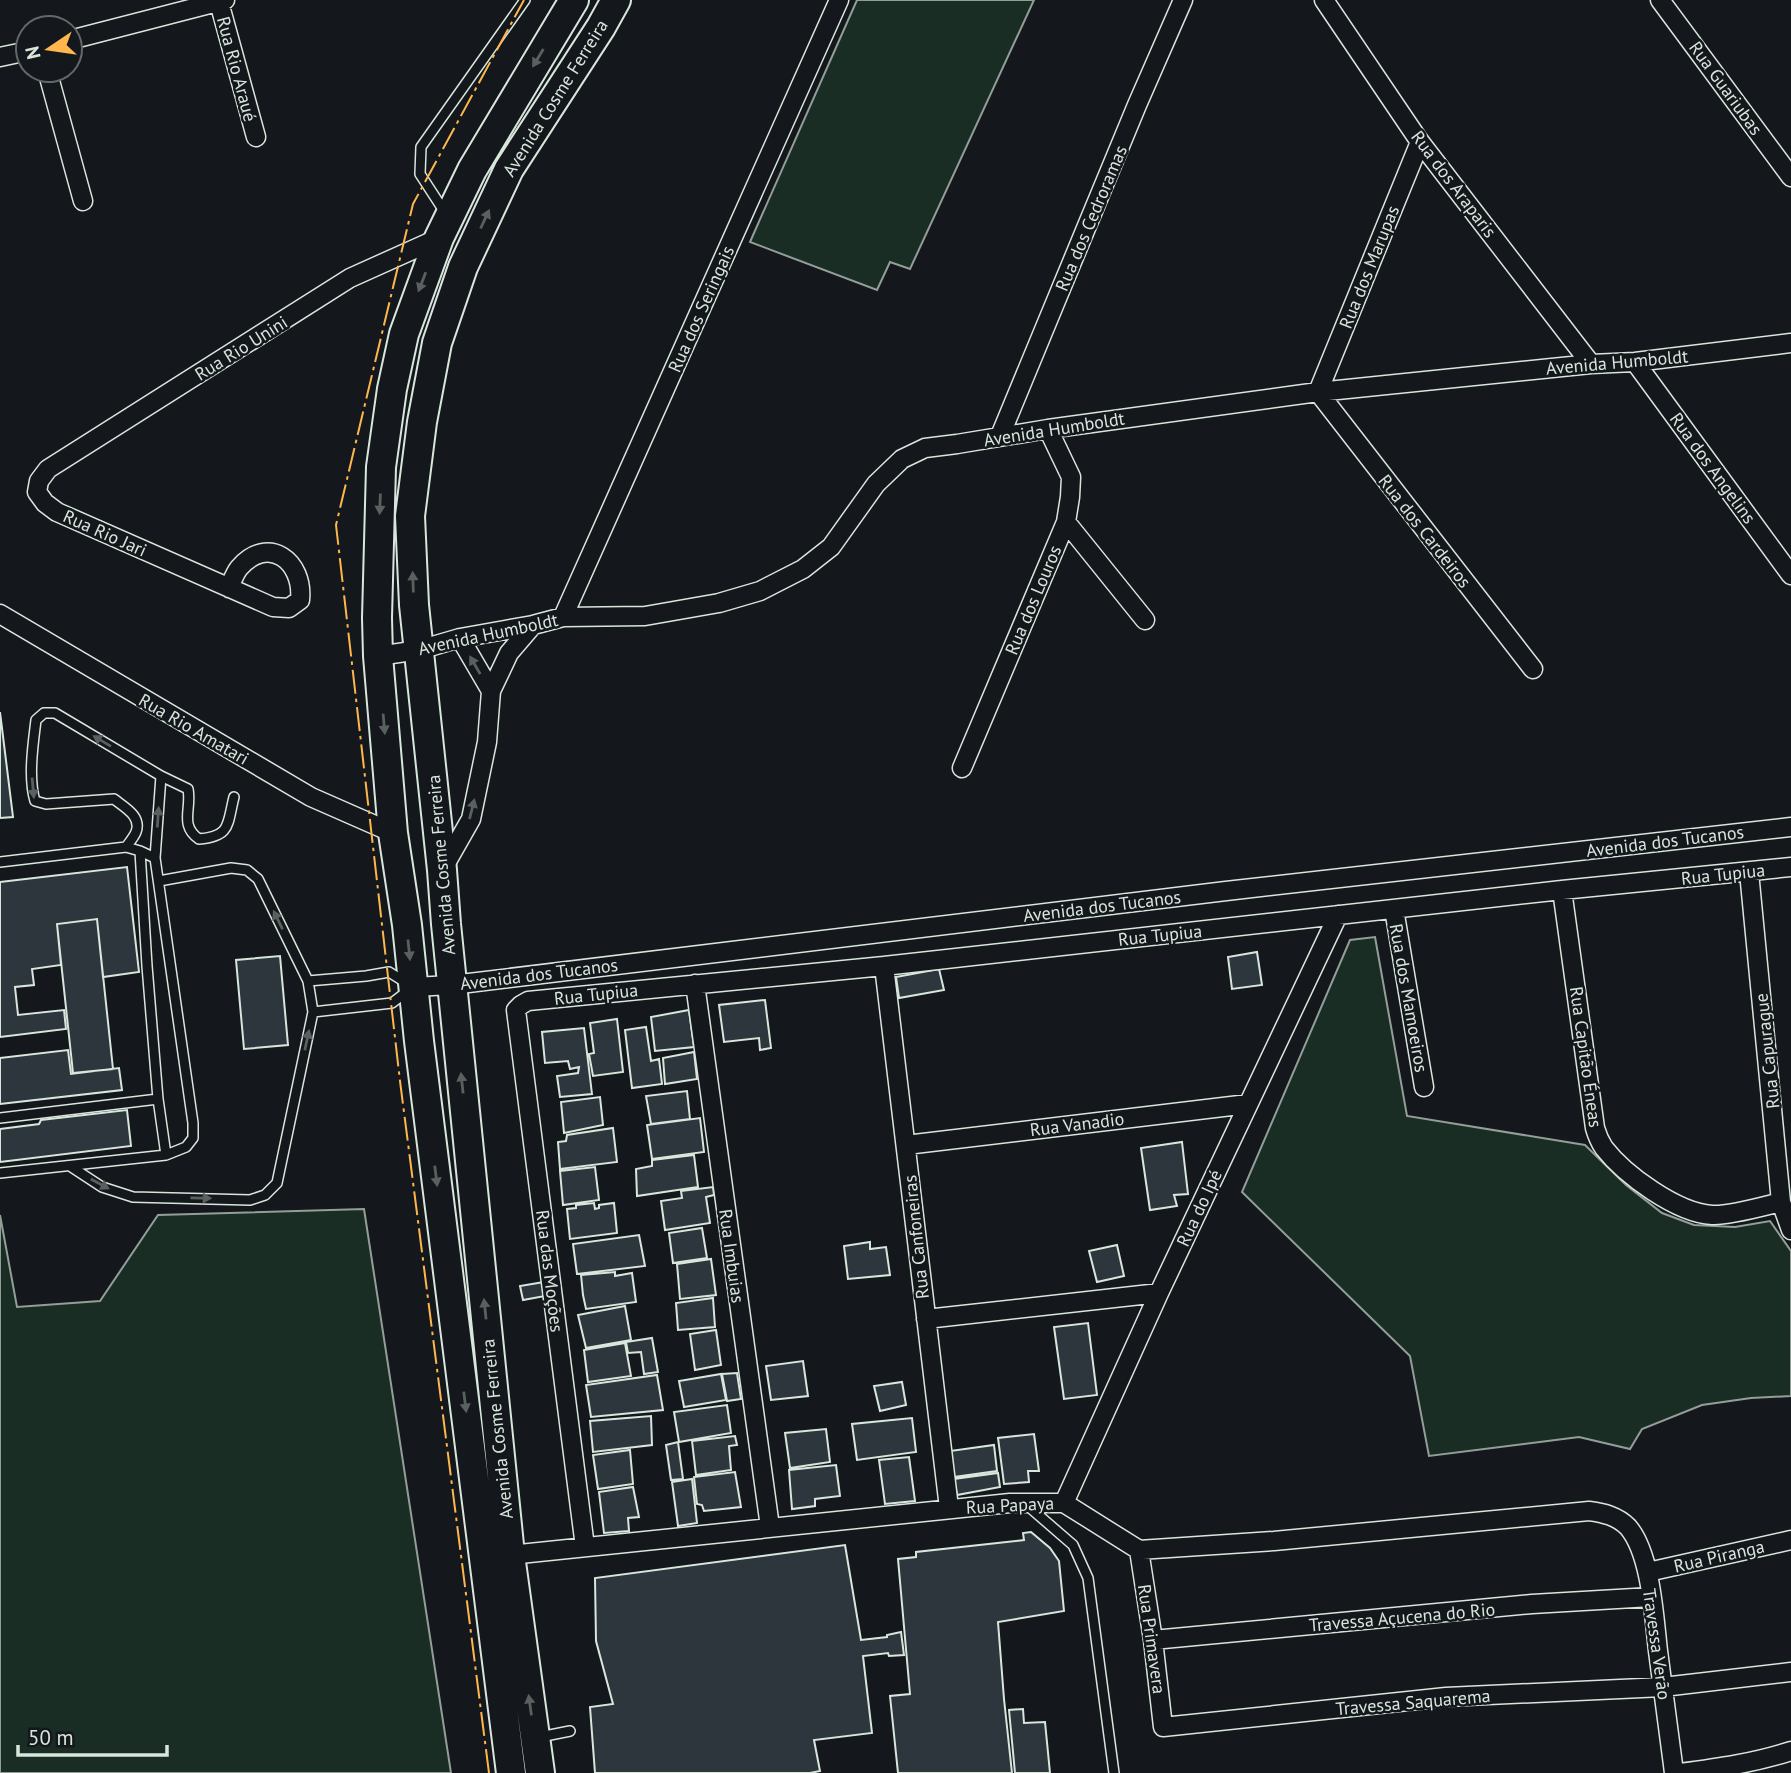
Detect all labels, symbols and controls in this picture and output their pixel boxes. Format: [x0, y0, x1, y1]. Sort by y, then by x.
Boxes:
north arrow [14, 14, 84, 84]
street label: Rua Rio Araué [212, 14, 262, 124]
street label: Avenida Cosme Ferreira [497, 15, 613, 181]
street label: Rua Guariubas [1684, 37, 1768, 139]
text: N [19, 44, 46, 62]
one-way arrow [532, 49, 545, 68]
street label: Rua dos Araparis [1406, 126, 1502, 242]
street label: Rua dos Cedroramas [1050, 142, 1132, 294]
street label: Rua dos Marupas [1334, 202, 1404, 332]
one-way arrow [480, 208, 491, 229]
street label: Rua dos Seringais [663, 242, 739, 376]
one-way arrow [417, 271, 428, 292]
street label: Rua Rio Unini [190, 310, 292, 386]
street label: Avenida Humboldt [1545, 344, 1689, 380]
street label: Avenida Humboldt [982, 407, 1126, 451]
street label: Rua dos Angelins [1665, 408, 1761, 528]
street label: Rua dos Cardeiros [1374, 470, 1476, 592]
one-way arrow [375, 493, 386, 515]
street label: Rua Rio Jari [60, 504, 150, 562]
street label: Rua dos Louros [1000, 542, 1066, 658]
one-way arrow [407, 570, 418, 592]
street label: Avenida Humboldt [416, 608, 560, 660]
one-way arrow [469, 655, 482, 674]
street label: Rua Rio Amatari [135, 688, 253, 770]
one-way arrow [379, 713, 390, 735]
one-way arrow [93, 735, 112, 748]
street label: Avenida Cosme Ferreira [422, 774, 460, 956]
one-way arrow [28, 777, 39, 799]
one-way arrow [467, 798, 478, 820]
one-way arrow [153, 806, 164, 828]
street label: Avenida dos Tucanos [1585, 820, 1745, 862]
street label: Rua Tupiua [1680, 858, 1766, 890]
street label: Avenida dos Tucanos [1022, 885, 1182, 927]
one-way arrow [272, 910, 284, 930]
street label: Rua Tupiua [1117, 919, 1203, 951]
street label: Rua dos Mamoeiros [1385, 922, 1433, 1074]
one-way arrow [404, 939, 415, 961]
street label: Avenida dos Tucanos [459, 953, 619, 995]
street label: Rua Tupiua [553, 978, 639, 1010]
street label: Rua Capitão Éneas [1565, 985, 1607, 1129]
street label: Rua Capurague [1750, 992, 1784, 1110]
one-way arrow [301, 1029, 312, 1051]
one-way arrow [456, 1072, 467, 1094]
street label: Rua Vanadio [1029, 1107, 1125, 1141]
one-way arrow [431, 1165, 442, 1187]
street label: Rua do Ipé [1171, 1166, 1227, 1250]
street label: Rua Canfoneiras [898, 1174, 934, 1300]
one-way arrow [90, 1179, 110, 1190]
one-way arrow [190, 1193, 212, 1204]
street label: Rua Imbuias [714, 1208, 750, 1304]
street label: Rua das Moções [531, 1209, 569, 1333]
one-way arrow [479, 1298, 490, 1320]
street label: Avenida Cosme Ferreira [476, 1338, 518, 1520]
one-way arrow [459, 1391, 470, 1413]
street label: Rua Papaya [965, 1491, 1055, 1519]
street label: Rua Piranga [1671, 1534, 1767, 1578]
street label: Rua Primavera [1133, 1583, 1171, 1695]
street label: Travessa Verão [1638, 1587, 1676, 1701]
street label: Travessa Açucena do Rio [1308, 1597, 1496, 1637]
street label: Travessa Saquarema [1335, 1684, 1491, 1720]
one-way arrow [524, 1694, 535, 1716]
scale bar [18, 1714, 166, 1758]
text: 50 m [28, 1724, 74, 1751]

